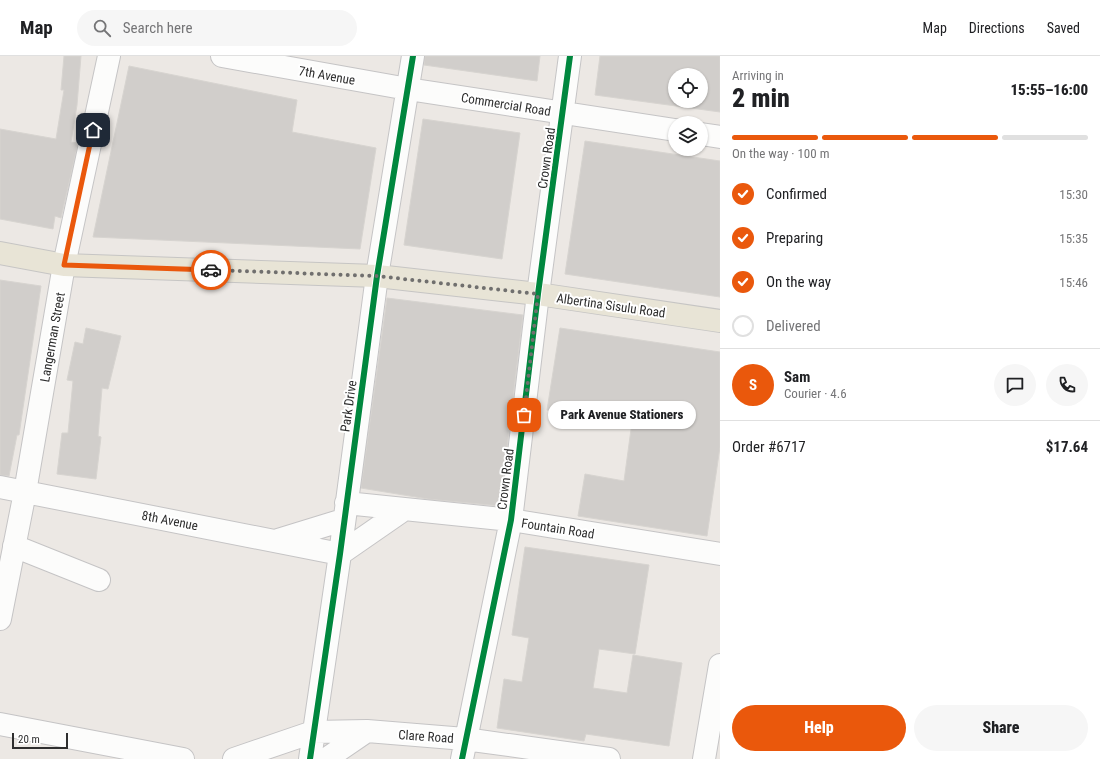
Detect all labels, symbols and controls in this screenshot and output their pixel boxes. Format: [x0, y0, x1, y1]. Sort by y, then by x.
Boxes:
search box [77, 10, 357, 46]
text: Map [20, 16, 53, 39]
icon: search [91, 17, 113, 39]
text: Search here [123, 19, 193, 37]
text: Map [923, 20, 947, 36]
text: Directions [969, 20, 1025, 36]
text: Saved [1047, 20, 1080, 36]
street label: 7th Avenue [298, 63, 356, 88]
map controls [668, 68, 708, 156]
button: locate [668, 68, 708, 108]
text: Arriving in [732, 68, 784, 83]
text: 15:55–16:00 [1010, 81, 1088, 99]
text: 2 min [732, 83, 790, 113]
street label: Commercial Road [460, 90, 552, 119]
pin [76, 113, 110, 147]
button: layers [668, 116, 708, 156]
icon: home [82, 119, 104, 141]
street label: Crown Road [535, 127, 558, 190]
text: On the way · 100 m [732, 146, 829, 161]
icon: check [732, 183, 754, 205]
text: Confirmed [766, 185, 827, 203]
text: 15:30 [1059, 187, 1088, 202]
icon: check [732, 227, 754, 249]
text: Preparing [766, 229, 823, 247]
text: 15:35 [1059, 231, 1088, 246]
courier [191, 250, 231, 290]
icon: car [200, 259, 222, 281]
icon: check [732, 271, 754, 293]
text: On the way [766, 273, 831, 291]
text: 15:46 [1059, 275, 1088, 290]
street label: Albertina Sisulu Road [555, 290, 666, 321]
street label: Langerman Street [37, 291, 68, 383]
text: Delivered [766, 317, 821, 335]
button: chat [994, 364, 1036, 406]
button: phone [1046, 364, 1088, 406]
text: Sam [784, 368, 810, 386]
text: S [749, 376, 757, 394]
street label: Park Drive [337, 379, 360, 433]
text: Courier · 4.6 [784, 386, 847, 401]
pin [507, 398, 541, 432]
callout: Park Avenue Stationers [548, 401, 696, 429]
icon: bag [513, 404, 535, 426]
text: Park Avenue Stationers [561, 407, 683, 422]
text: Order #6717 [732, 438, 806, 456]
text: $17.64 [1046, 438, 1088, 456]
street label: Crown Road [494, 448, 517, 511]
street label: 8th Avenue [141, 508, 199, 533]
street label: Fountain Road [520, 515, 595, 542]
button: Help [732, 705, 906, 751]
button: Share [914, 705, 1088, 751]
street label: Clare Road [398, 727, 454, 746]
scale bar [12, 731, 68, 750]
text: 20 m [18, 733, 40, 746]

